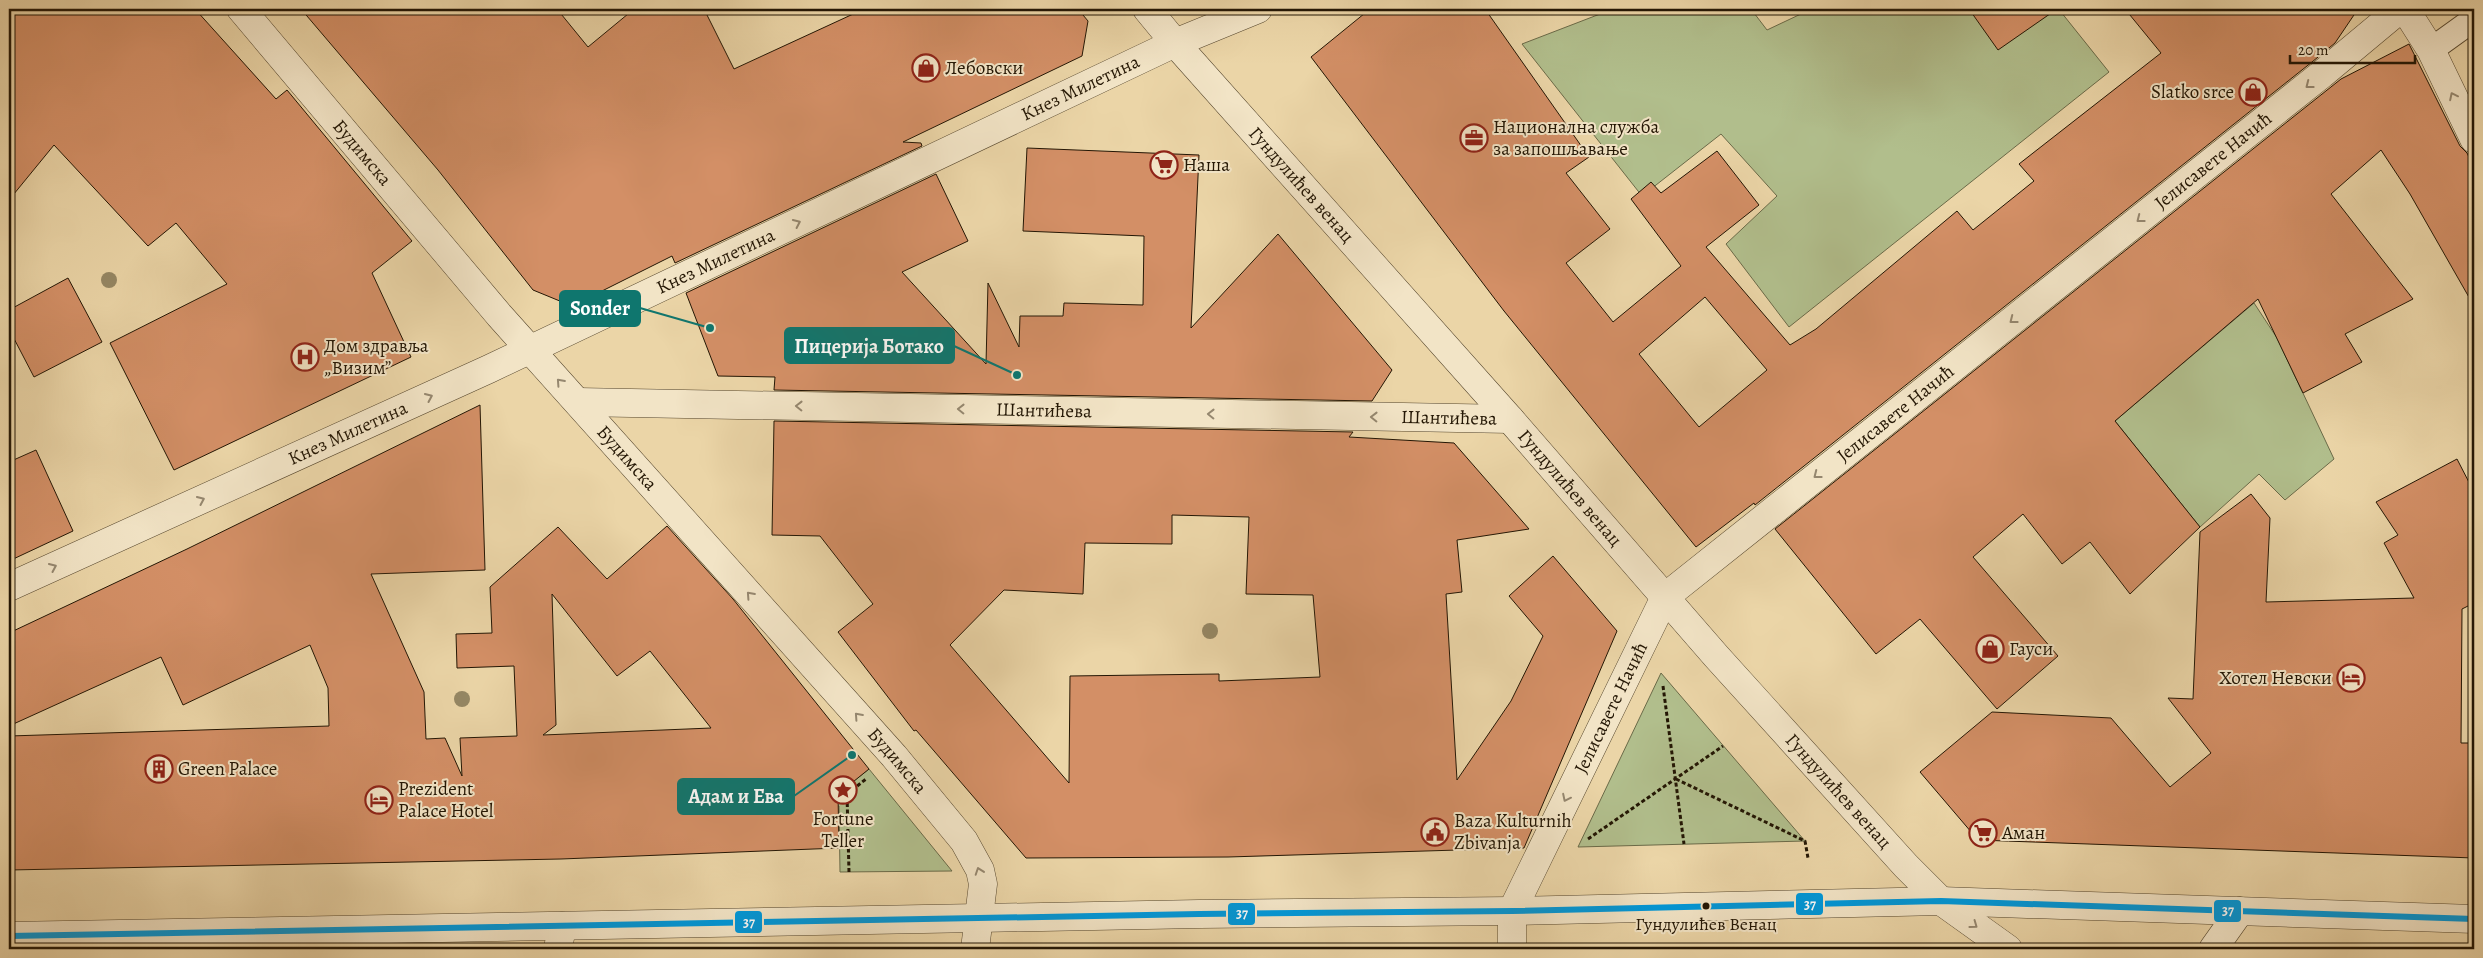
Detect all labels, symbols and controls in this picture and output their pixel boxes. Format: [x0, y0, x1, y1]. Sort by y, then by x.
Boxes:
scale bar [2290, 32, 2416, 64]
text: 20 m [2298, 40, 2329, 60]
street label: Кнез Милетина [1017, 49, 1144, 127]
shop icon: Лебовски [911, 53, 941, 83]
place label: Лебовски [945, 55, 1024, 81]
shop icon: Slatko srce [2238, 77, 2268, 107]
place label: Slatko srce [2151, 79, 2234, 105]
one-way arrow [2305, 79, 2315, 88]
one-way arrow [2449, 92, 2459, 101]
street label: Јелисавете Начић [2149, 106, 2277, 215]
street label: Будимска [327, 114, 398, 192]
place label: Национална служба за запошљавање [1493, 114, 1659, 162]
street label: Гундулићев венац [1243, 121, 1360, 248]
office icon: Национална служба за запошљавање [1459, 123, 1489, 153]
supermarket icon: Наша [1149, 150, 1179, 180]
place label: Наша [1183, 152, 1230, 178]
one-way arrow [2137, 213, 2146, 221]
one-way arrow [792, 219, 801, 229]
street label: Кнез Милетина [652, 222, 779, 301]
callout: Sonder [560, 291, 640, 326]
text: Sonder [570, 295, 630, 322]
one-way arrow [2010, 314, 2019, 322]
callout: Пицерија Ботако [785, 328, 954, 363]
place label: Дом здравља „Визим” [324, 333, 429, 381]
text: Пицерија Ботако [794, 333, 944, 360]
hospital icon: Дом здравља „Визим” [290, 342, 320, 372]
street label: Јелисавете Начић [1831, 359, 1960, 468]
one-way arrow [557, 379, 566, 388]
one-way arrow [424, 392, 433, 403]
street label: Кнез Милетина [284, 395, 412, 472]
street label: Шантићева [996, 397, 1092, 424]
one-way arrow [794, 401, 802, 411]
one-way arrow [957, 404, 964, 414]
street label: Шантићева [1401, 404, 1497, 432]
one-way arrow [1207, 408, 1215, 419]
one-way arrow [1369, 411, 1377, 422]
street label: Будимска [591, 419, 663, 496]
street label: Гундулићев венац [1512, 424, 1628, 552]
one-way arrow [1813, 469, 1823, 478]
one-way arrow [196, 496, 205, 506]
one-way arrow [48, 563, 57, 574]
one-way arrow [747, 591, 756, 600]
shop icon: Гауси [1975, 634, 2005, 664]
place label: Гауси [2009, 636, 2053, 662]
street label: Јелисавете Начић [1568, 638, 1654, 778]
hotel icon: Хотел Невски [2336, 663, 2366, 693]
place label: Хотел Невски [2219, 665, 2332, 691]
one-way arrow [855, 713, 864, 722]
street label: Будимска [862, 722, 933, 800]
street label: Гундулићев венац [1779, 728, 1897, 855]
building icon: Green Palace [144, 754, 174, 784]
place label: Green Palace [178, 756, 277, 782]
place icon: Fortune Teller [828, 775, 858, 805]
place label: Prezident Palace Hotel [398, 776, 494, 824]
callout: Адам и Ева [678, 779, 794, 814]
text: Адам и Ева [687, 783, 784, 810]
hotel icon: Prezident Palace Hotel [364, 785, 394, 815]
one-way arrow [1562, 792, 1572, 801]
place label: Fortune Teller [812, 806, 874, 854]
place label: Baza Kulturnih Zbivanja [1454, 808, 1572, 856]
public building icon: Baza Kulturnih Zbivanja [1420, 817, 1450, 847]
supermarket icon: Аман [1968, 818, 1998, 848]
place label: Аман [2001, 820, 2045, 846]
one-way arrow [975, 867, 985, 875]
line badge: 37 [1795, 892, 1824, 916]
text: 37 [1804, 895, 1816, 914]
line badge: 37 [2213, 899, 2242, 923]
marker: Гундулићев Венац [1701, 901, 1711, 911]
text: 37 [2222, 901, 2234, 920]
line badge: 37 [1227, 902, 1256, 926]
text: 37 [1236, 904, 1248, 923]
line badge: 37 [734, 910, 763, 934]
place label: Гундулићев Венац [1635, 912, 1777, 936]
text: 37 [743, 913, 755, 932]
one-way arrow [1968, 919, 1978, 928]

